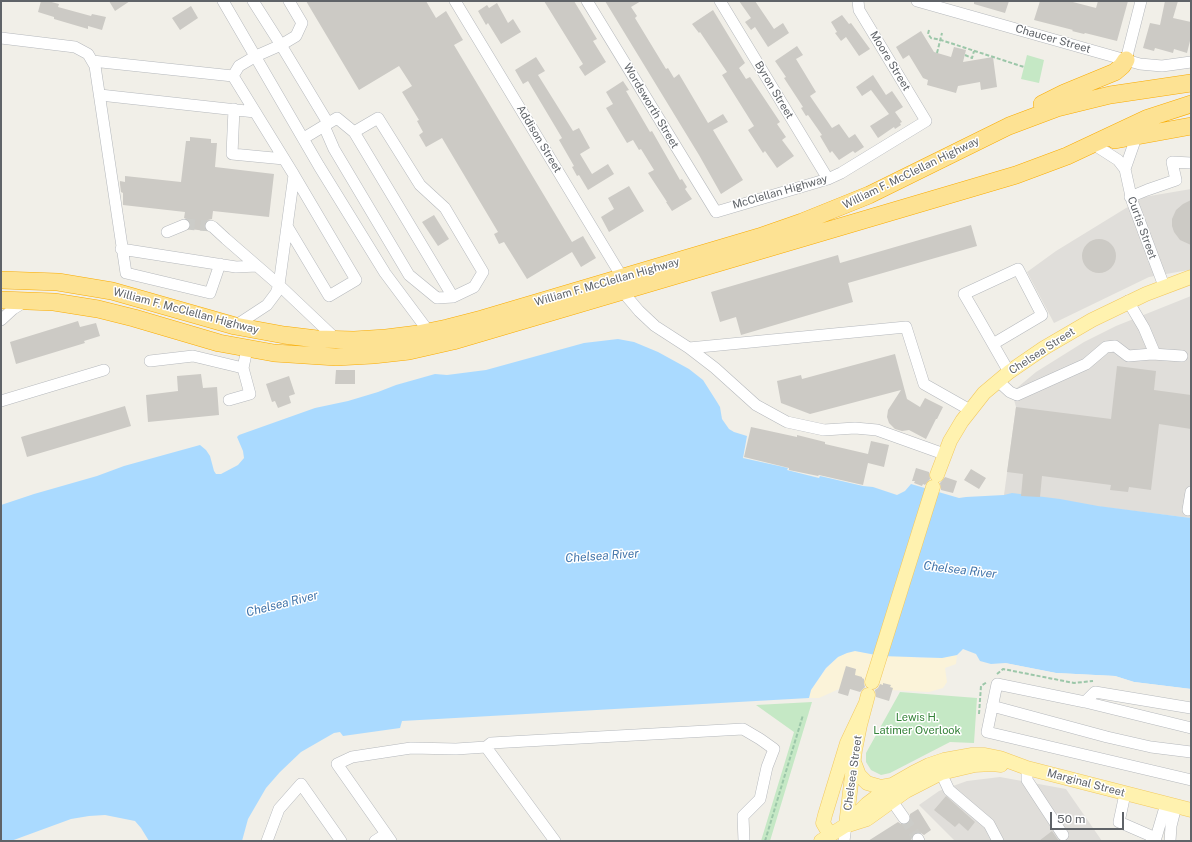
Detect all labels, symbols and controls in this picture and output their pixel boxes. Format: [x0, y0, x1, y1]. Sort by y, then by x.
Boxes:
street label: Chaucer Street [1014, 22, 1092, 56]
street label: Moore Street [867, 29, 913, 93]
street label: Byron Street [752, 59, 796, 121]
street label: Wordsworth Street [620, 61, 682, 151]
street label: Addison Street [514, 103, 564, 175]
street label: William F. McClellan Highway [841, 134, 981, 212]
street label: McClellan Highway [731, 172, 829, 212]
street label: Curtis Street [1125, 195, 1159, 261]
street label: William F. McClellan Highway [533, 255, 681, 309]
street label: William F. McClellan Highway [112, 285, 260, 337]
street label: Chelsea Street [1007, 325, 1077, 377]
water label: Chelsea River [565, 546, 639, 566]
water label: Chelsea River [923, 558, 997, 582]
water label: Chelsea River [245, 588, 319, 620]
park label: Lewis H. Latimer Overlook [873, 711, 961, 737]
street label: Chelsea Street [841, 734, 865, 812]
street label: Marginal Street [1046, 766, 1126, 800]
scale bar [1052, 804, 1126, 830]
text: 50 m [1057, 812, 1085, 826]

